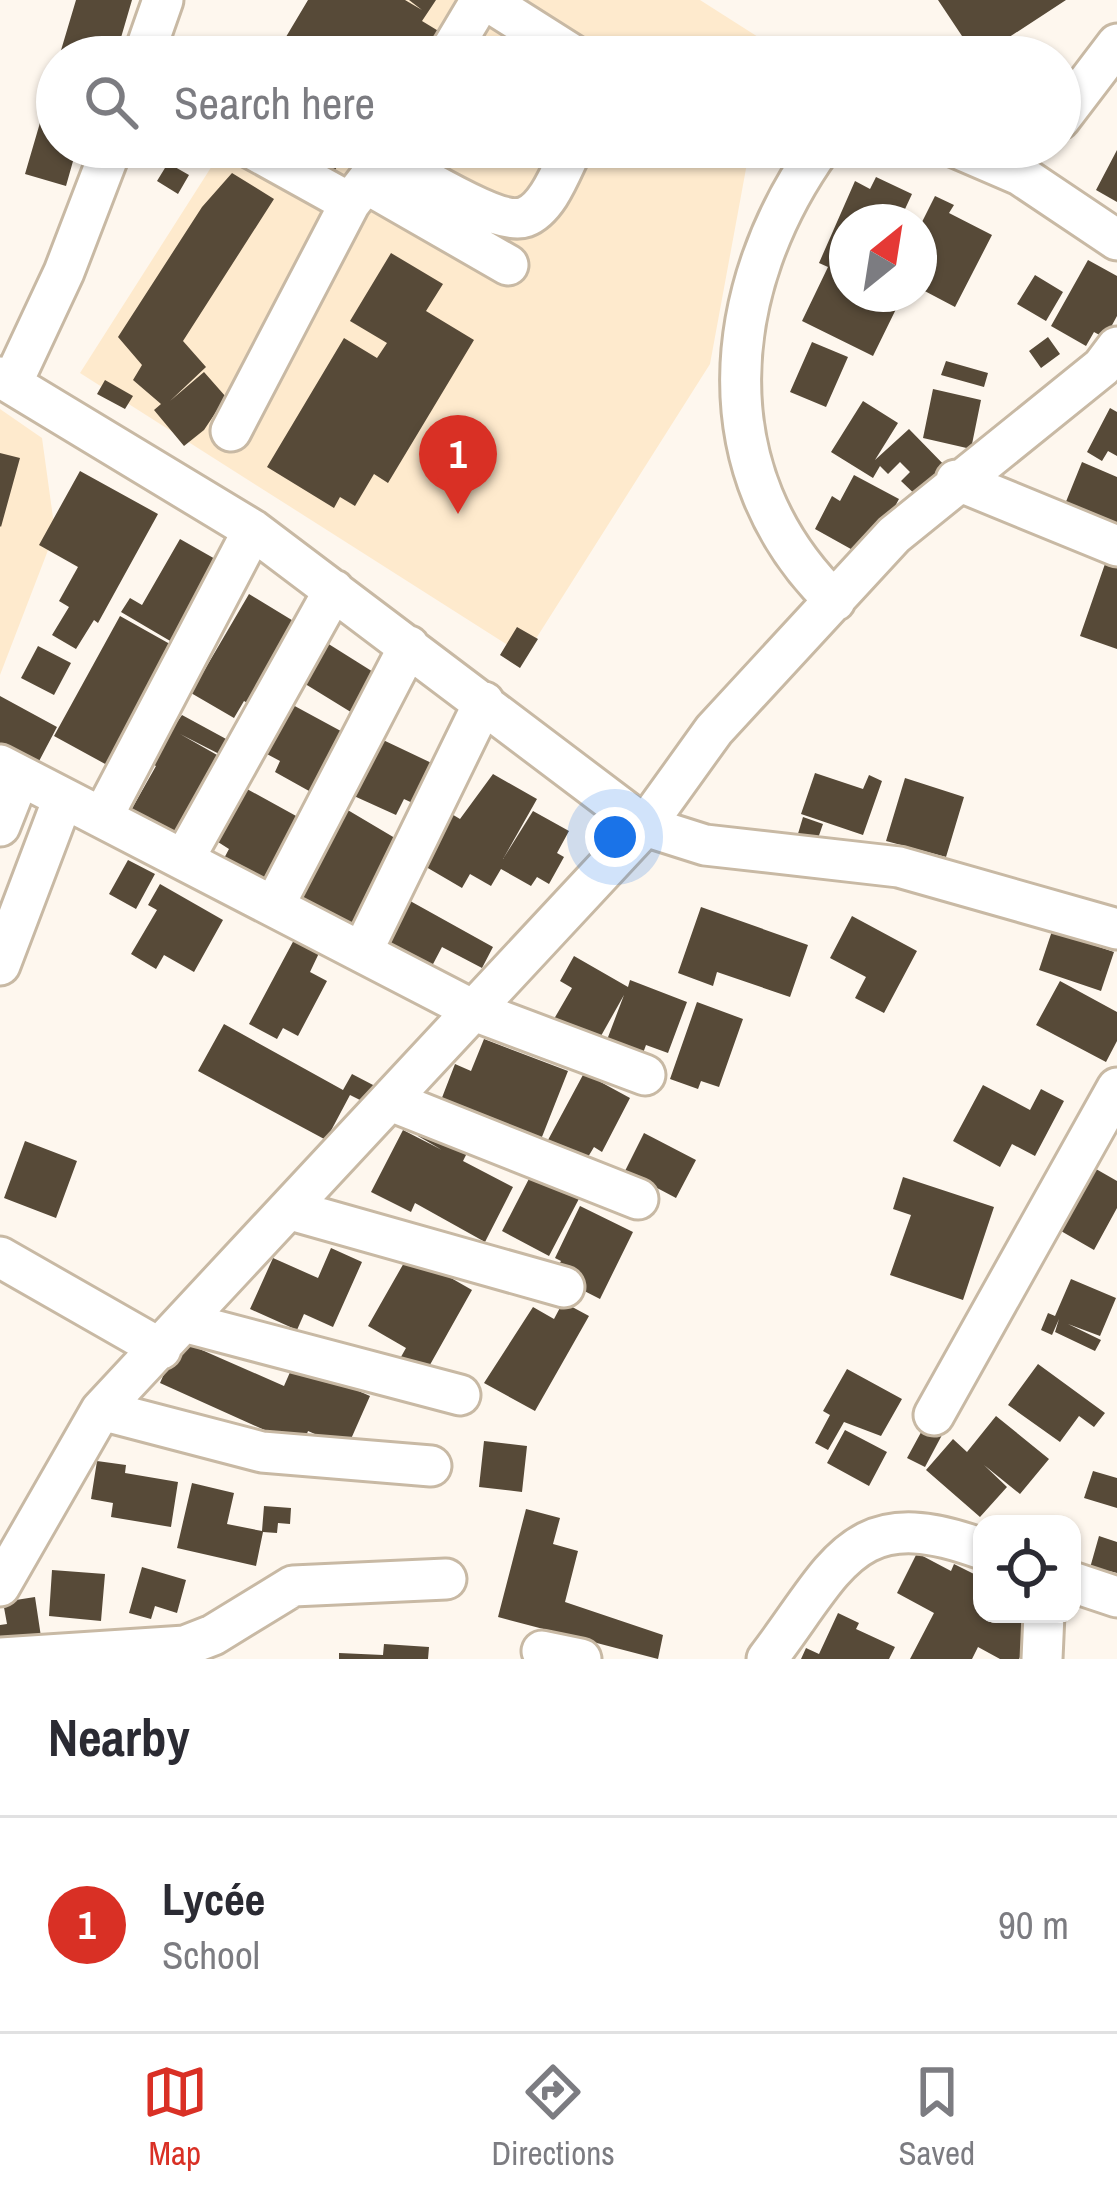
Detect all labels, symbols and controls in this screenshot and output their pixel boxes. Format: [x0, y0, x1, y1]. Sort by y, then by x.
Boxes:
search box [36, 36, 1081, 168]
icon: search [78, 69, 144, 135]
text: Search here [174, 72, 375, 133]
north arrow [829, 204, 937, 312]
pin: 1 [419, 415, 497, 514]
your location [585, 807, 645, 867]
map controls [973, 1515, 1081, 1623]
button: locate [973, 1515, 1081, 1623]
text: Nearby [48, 1703, 190, 1772]
text: Lycée [162, 1868, 265, 1929]
text: 1 [78, 1899, 96, 1951]
text: 90 m [998, 1899, 1069, 1951]
text: School [162, 1929, 260, 1981]
tab: Map [142, 2059, 208, 2175]
tab: Directions [491, 2059, 615, 2175]
tab: Saved [898, 2059, 975, 2175]

